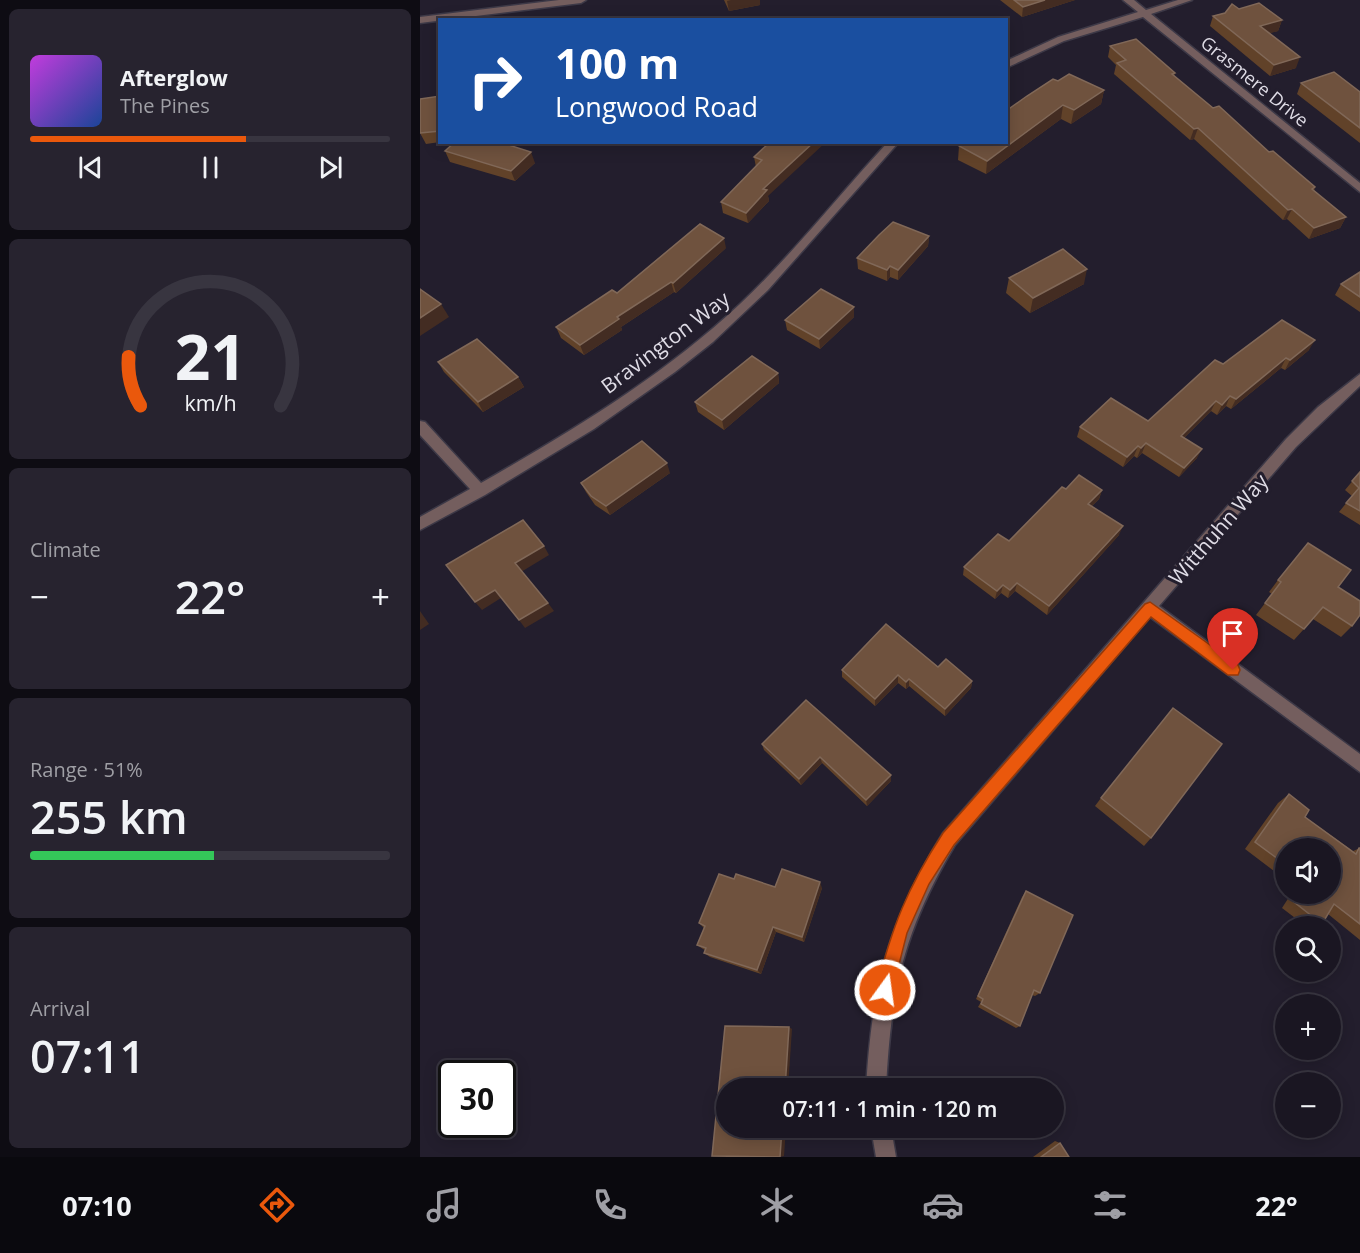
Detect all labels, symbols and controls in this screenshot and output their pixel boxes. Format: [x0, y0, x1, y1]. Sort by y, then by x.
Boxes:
street label: Grasmere Drive [1196, 30, 1314, 132]
text: 100 m [555, 34, 679, 91]
icon: right [456, 42, 534, 120]
text: Afterglow [120, 62, 228, 92]
text: Longwood Road [555, 88, 758, 125]
text: The Pines [120, 92, 210, 119]
icon: previous [74, 151, 107, 184]
icon: pause [194, 151, 227, 184]
icon: next [314, 151, 347, 184]
street label: Bravington Way [595, 284, 735, 399]
text: 21 [174, 313, 246, 398]
text: km/h [184, 388, 236, 417]
street label: Witthuhn Way [1162, 467, 1274, 590]
text: Climate [30, 536, 101, 563]
text: 22° [175, 566, 245, 627]
text: − [30, 574, 49, 619]
text: + [371, 574, 390, 619]
pin [1207, 608, 1258, 670]
icon: arrive [1216, 617, 1249, 650]
text: Range · 51% [30, 756, 143, 783]
text: 255 km [30, 786, 188, 847]
map controls [1275, 838, 1341, 1138]
button: sound [1275, 838, 1341, 904]
button: search [1275, 916, 1341, 982]
position arrow [853, 958, 917, 1022]
button: + [1275, 994, 1341, 1060]
text: Arrival [30, 995, 90, 1022]
text: 07:11 [30, 1025, 145, 1086]
speed limit sign: 30 [438, 1060, 516, 1138]
button: − [1275, 1072, 1341, 1138]
text: 07:11 · 1 min · 120 m [782, 1093, 998, 1123]
icon: directions [256, 1184, 298, 1226]
icon: music [423, 1184, 465, 1226]
icon: phone [589, 1184, 631, 1226]
icon: climate [756, 1184, 798, 1226]
icon: car [922, 1184, 964, 1226]
icon: filters [1089, 1184, 1131, 1226]
text: 07:10 [62, 1187, 132, 1224]
text: 22° [1255, 1187, 1298, 1224]

